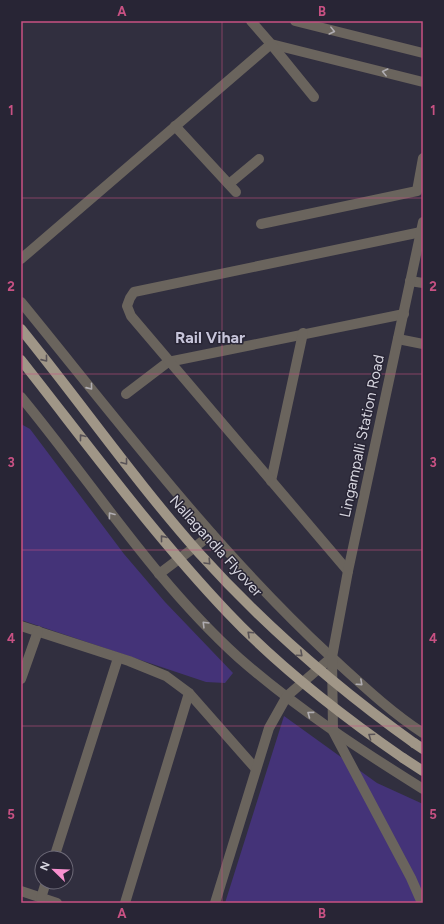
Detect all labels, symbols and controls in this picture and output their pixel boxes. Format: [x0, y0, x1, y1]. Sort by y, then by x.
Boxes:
text: A [117, 4, 127, 19]
text: B [318, 4, 326, 19]
one-way arrow [329, 26, 335, 34]
one-way arrow [382, 68, 389, 77]
text: 1 [8, 103, 14, 118]
text: 1 [430, 103, 436, 118]
text: 2 [7, 279, 15, 294]
text: 2 [429, 279, 437, 294]
district label: Rail Vihar [175, 328, 245, 347]
street label: Lingampalli Station Road [336, 353, 388, 519]
one-way arrow [41, 355, 48, 362]
one-way arrow [85, 382, 92, 389]
one-way arrow [79, 434, 86, 441]
text: 3 [7, 455, 15, 470]
text: 3 [429, 455, 437, 470]
one-way arrow [121, 457, 128, 464]
street label: Nallagandla Flyover [166, 492, 266, 600]
one-way arrow [109, 513, 116, 520]
one-way arrow [160, 536, 167, 543]
one-way arrow [203, 557, 211, 565]
one-way arrow [202, 621, 210, 629]
text: 4 [7, 631, 15, 646]
one-way arrow [247, 631, 255, 639]
text: 4 [429, 631, 437, 646]
one-way arrow [295, 649, 303, 656]
one-way arrow [356, 678, 363, 685]
one-way arrow [307, 711, 314, 718]
one-way arrow [368, 733, 375, 741]
text: 5 [7, 807, 15, 822]
text: 5 [429, 807, 437, 822]
north arrow [34, 850, 74, 890]
text: N [38, 860, 53, 873]
text: A [117, 906, 127, 921]
text: B [318, 906, 326, 921]

